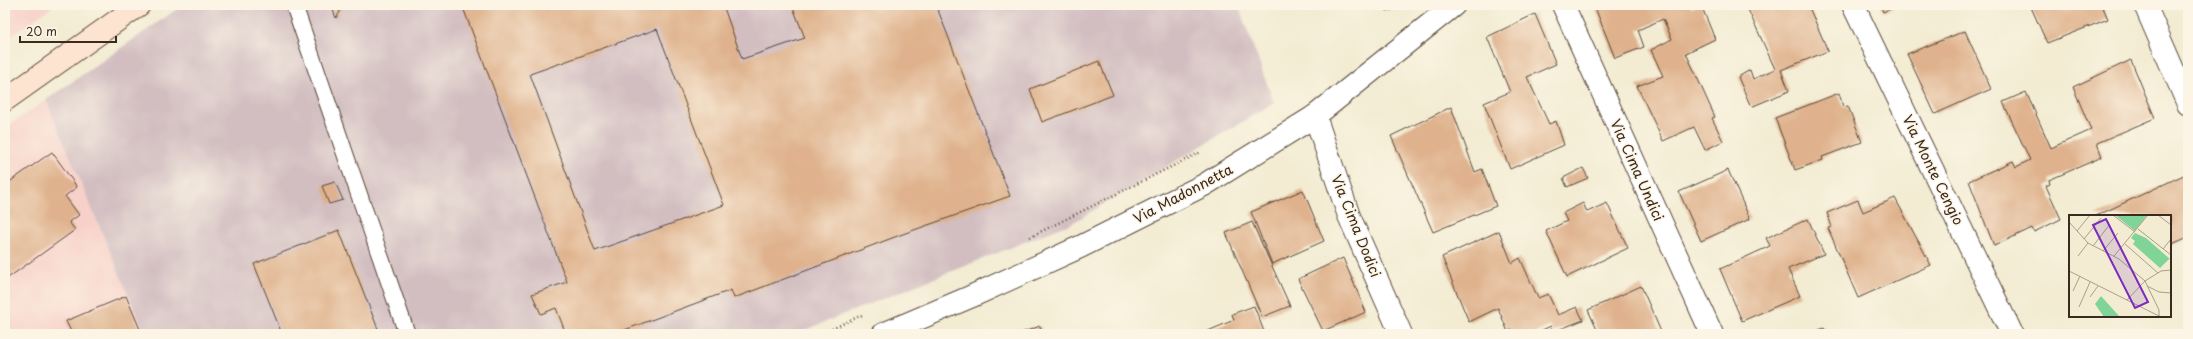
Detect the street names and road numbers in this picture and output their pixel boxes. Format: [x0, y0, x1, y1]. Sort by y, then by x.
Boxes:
street label: Via Monte Cengio [1898, 111, 1969, 229]
street label: Via Cima Undici [1606, 115, 1669, 224]
street label: Via Madonnetta [1129, 158, 1237, 229]
street label: Via Cima Dodici [1326, 171, 1387, 280]

